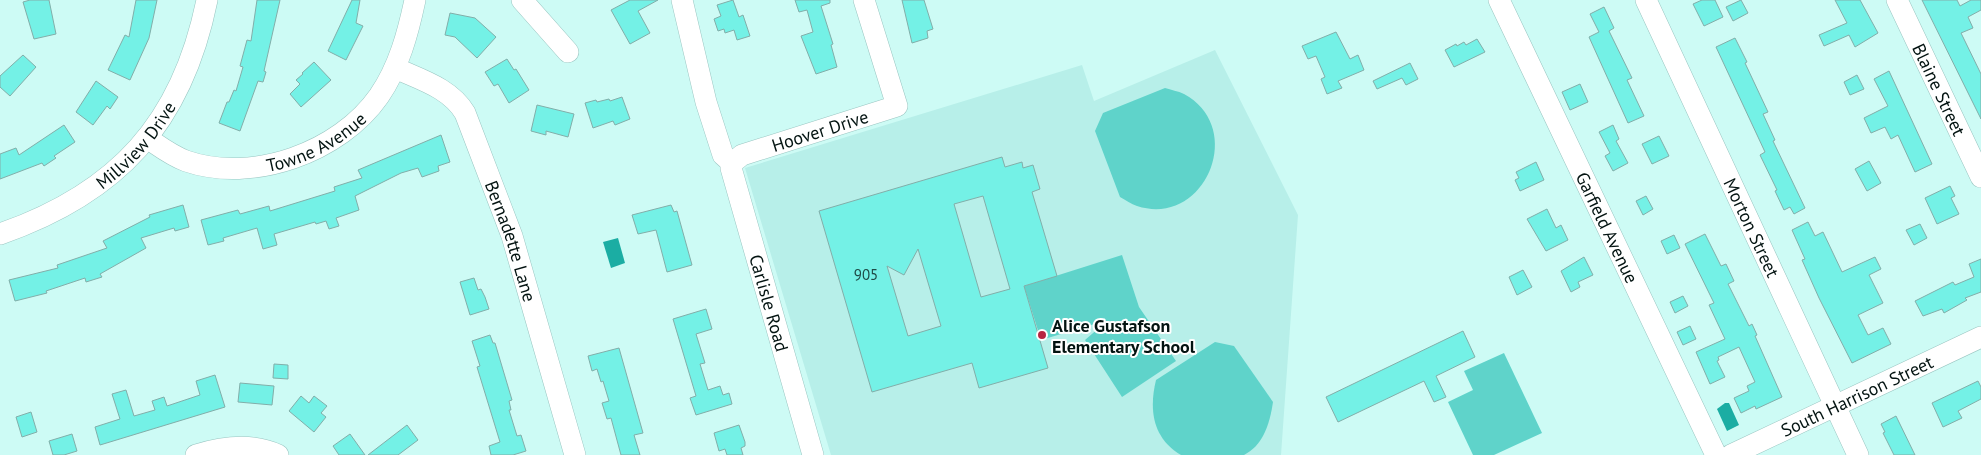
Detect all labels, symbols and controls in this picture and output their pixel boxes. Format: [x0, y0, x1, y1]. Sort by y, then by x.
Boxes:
street label: Blaine Street [1908, 40, 1971, 139]
street label: Millview Drive [91, 97, 180, 194]
street label: Hoover Drive [769, 104, 871, 156]
street label: Towne Avenue [264, 107, 371, 177]
street label: Garfield Avenue [1571, 168, 1644, 287]
street label: Morton Street [1719, 174, 1785, 281]
street label: Bernadette Lane [480, 177, 542, 304]
street label: Carlisle Road [744, 252, 794, 354]
house number: 905 [854, 265, 878, 284]
place label: Alice Gustafson Elementary School [1052, 314, 1196, 358]
marker: Alice Gustafson Elementary School [1036, 329, 1048, 341]
street label: South Harrison Street [1777, 350, 1937, 441]

